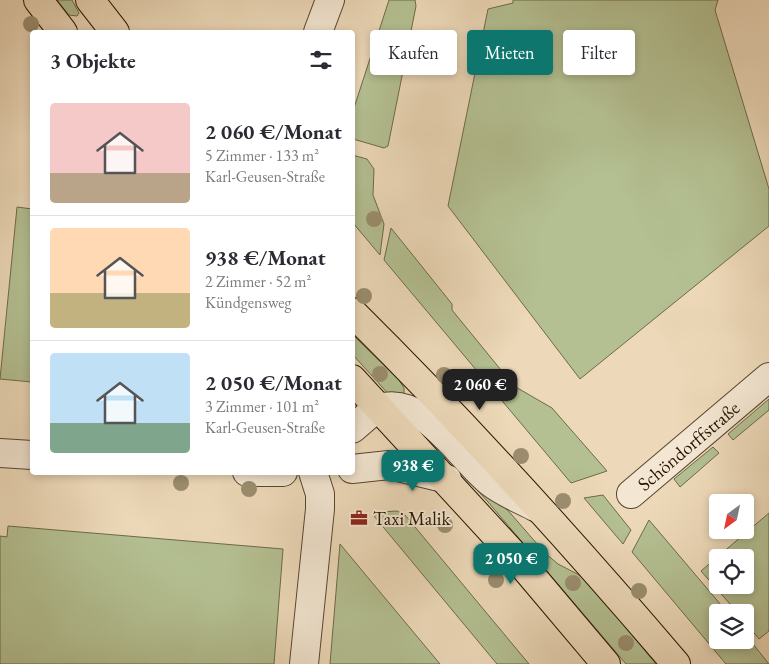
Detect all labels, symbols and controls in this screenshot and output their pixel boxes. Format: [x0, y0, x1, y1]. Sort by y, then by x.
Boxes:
chip: Kaufen [370, 30, 457, 75]
chip: Mieten [467, 30, 553, 75]
chip: Filter [563, 30, 635, 75]
icon: filters [307, 46, 335, 74]
text: 3 Objekte [50, 47, 136, 74]
text: 2 060 €/Monat [205, 118, 342, 145]
icon: home [90, 123, 150, 183]
text: 5 Zimmer · 133 m² [205, 145, 319, 166]
text: Karl-Geusen-Straße [205, 166, 325, 187]
text: 938 €/Monat [205, 244, 326, 271]
icon: home [90, 248, 150, 308]
text: 2 Zimmer · 52 m² [205, 271, 311, 292]
text: Kündgensweg [205, 292, 291, 313]
pin: 2 060 € [434, 368, 526, 411]
text: 2 050 €/Monat [205, 369, 342, 396]
icon: home [90, 373, 150, 433]
text: 2 060 € [453, 374, 507, 395]
street label: Schöndorffstraße [632, 395, 744, 496]
text: 3 Zimmer · 101 m² [205, 396, 319, 417]
text: Karl-Geusen-Straße [205, 417, 325, 438]
pin: 938 € [378, 450, 448, 492]
text: 938 € [393, 455, 434, 476]
north arrow [709, 494, 754, 539]
map controls [709, 494, 754, 649]
place label: Taxi Malik [373, 506, 451, 531]
office icon: Taxi Malik [349, 508, 369, 528]
pin: 2 050 € [465, 542, 557, 585]
text: 2 050 € [484, 548, 538, 569]
button: locate [709, 549, 754, 594]
button: layers [709, 604, 754, 649]

